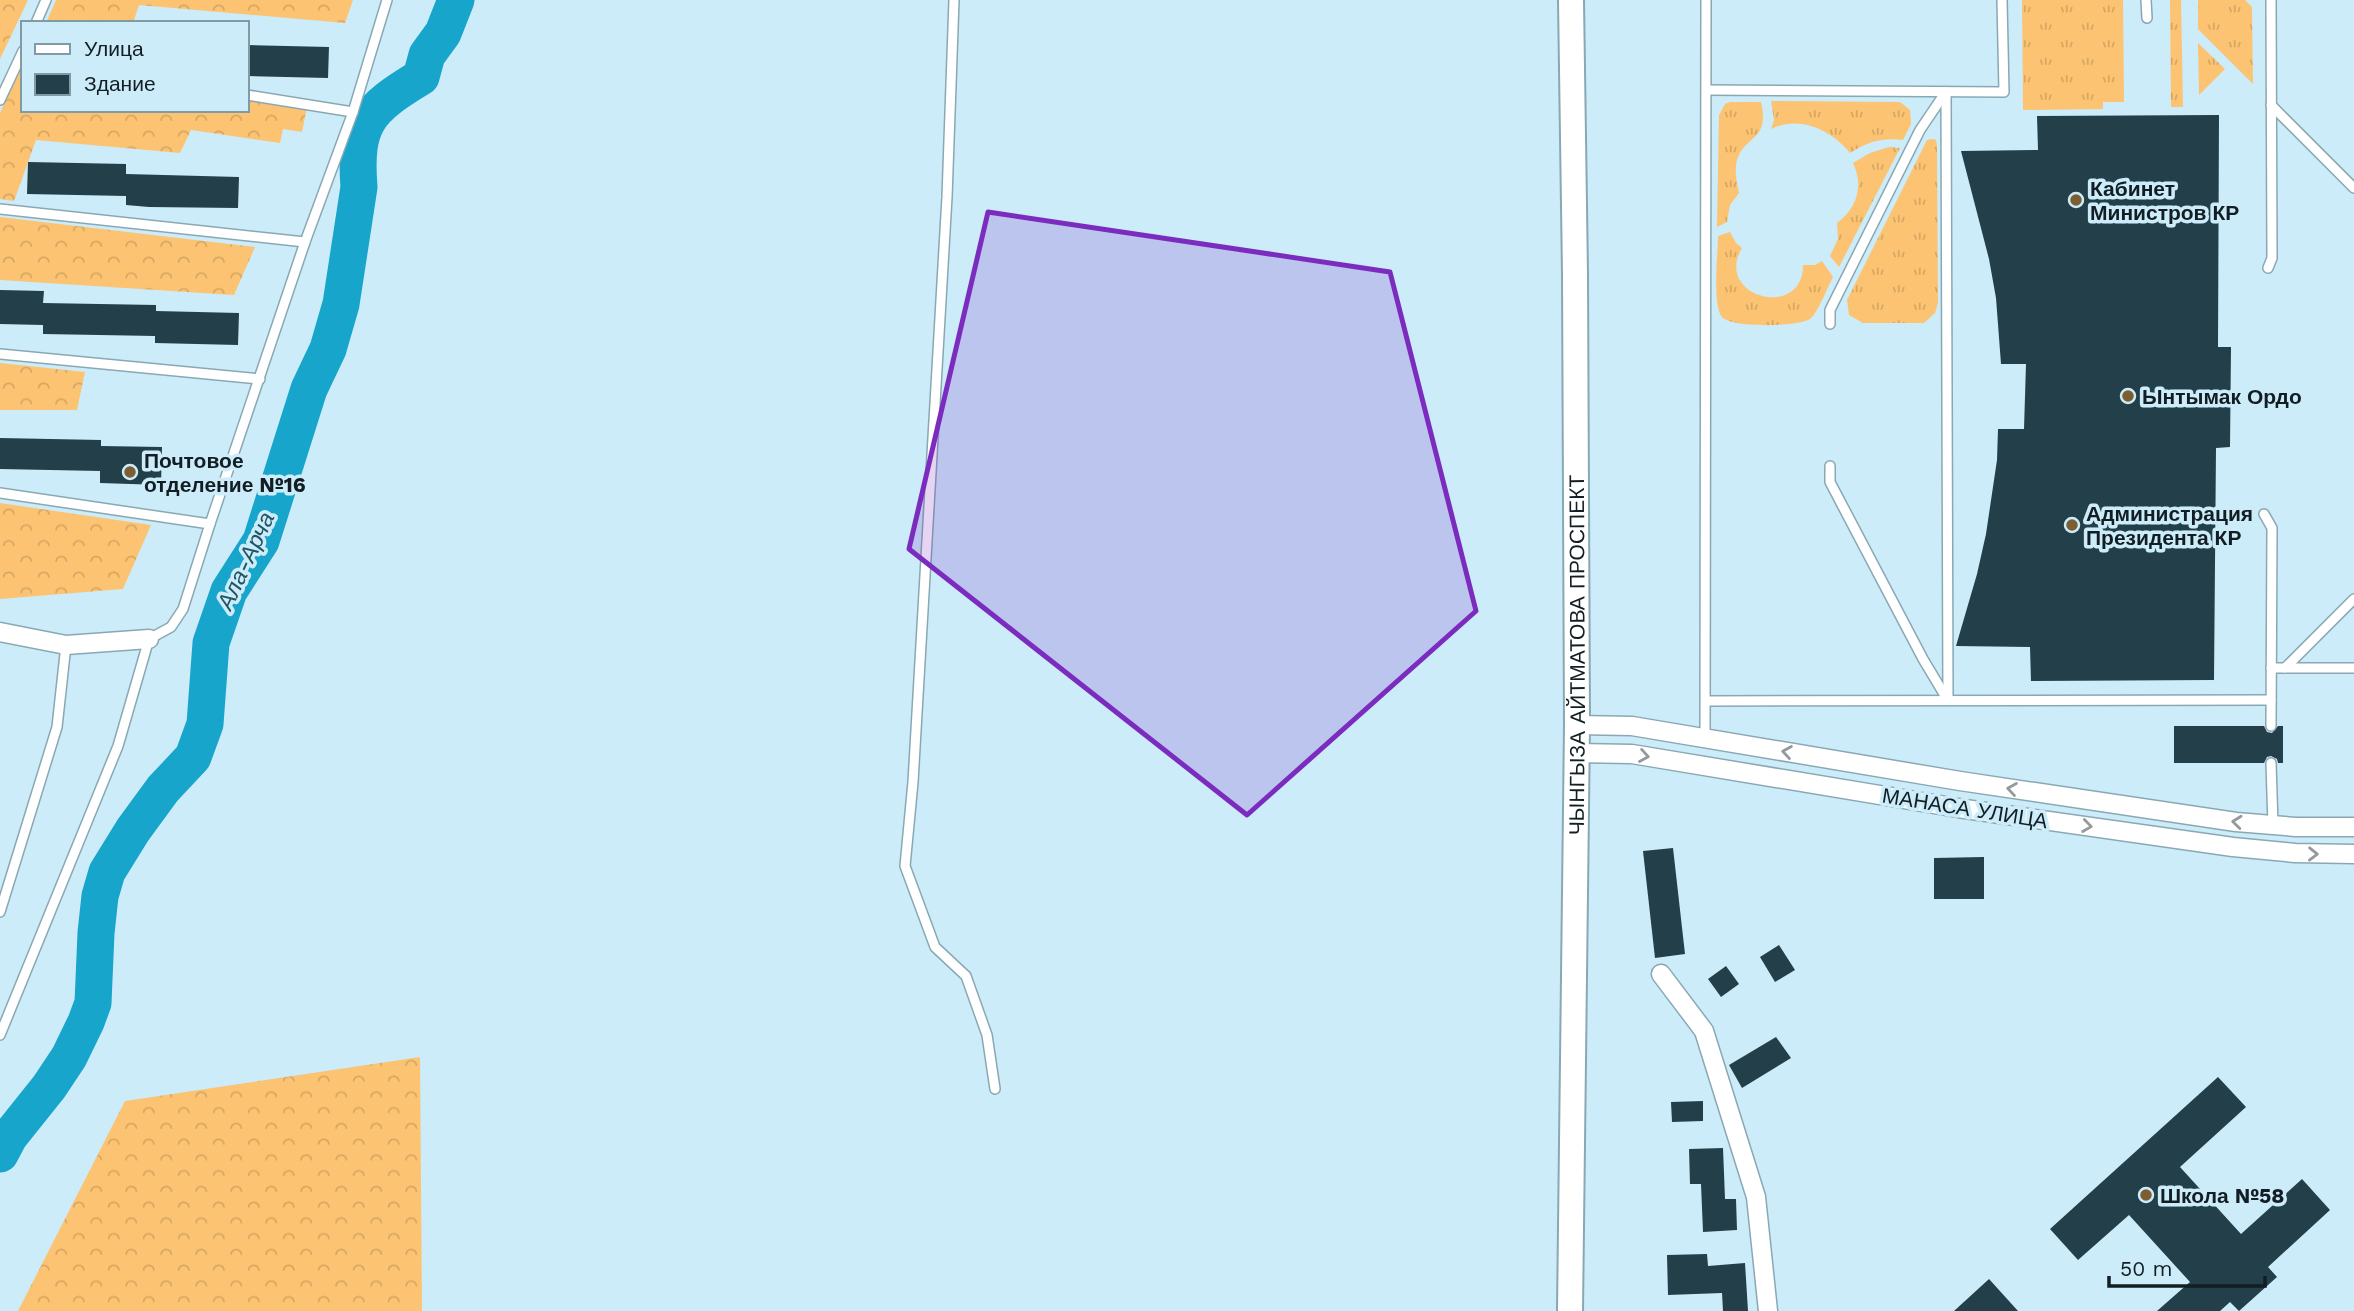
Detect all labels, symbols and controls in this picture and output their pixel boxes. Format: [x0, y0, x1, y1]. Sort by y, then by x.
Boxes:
legend [21, 21, 248, 112]
text: Улица [84, 36, 144, 61]
text: Здание [84, 71, 156, 96]
place label: Кабинет Министров КР [2090, 176, 2239, 225]
marker: Кабинет Министров КР [2068, 192, 2084, 208]
place label: Ынтымак Ордо [2142, 384, 2302, 409]
marker: Ынтымак Ордо [2120, 388, 2136, 404]
place label: Почтовое отделение №16 [144, 448, 306, 497]
marker: Почтовое отделение №16 [122, 464, 138, 480]
street label: ЧЫНГЫЗА АЙТМАТОВА ПРОСПЕКТ [1563, 475, 1590, 835]
place label: Администрация Президента КР [2086, 501, 2253, 550]
water label: Ала-Арча [211, 508, 280, 616]
marker: Администрация Президента КР [2064, 517, 2080, 533]
one-way arrow [1781, 745, 1793, 760]
one-way arrow [1639, 748, 1650, 763]
one-way arrow [2006, 781, 2018, 796]
street label: МАНАСА УЛИЦА [1880, 783, 2050, 833]
one-way arrow [2231, 815, 2242, 830]
one-way arrow [2081, 819, 2093, 834]
one-way arrow [2307, 846, 2318, 861]
place label: Школа №58 [2160, 1183, 2285, 1208]
marker: Школа №58 [2138, 1187, 2154, 1203]
scale bar [2109, 1244, 2265, 1288]
text: 50 m [2120, 1256, 2172, 1281]

